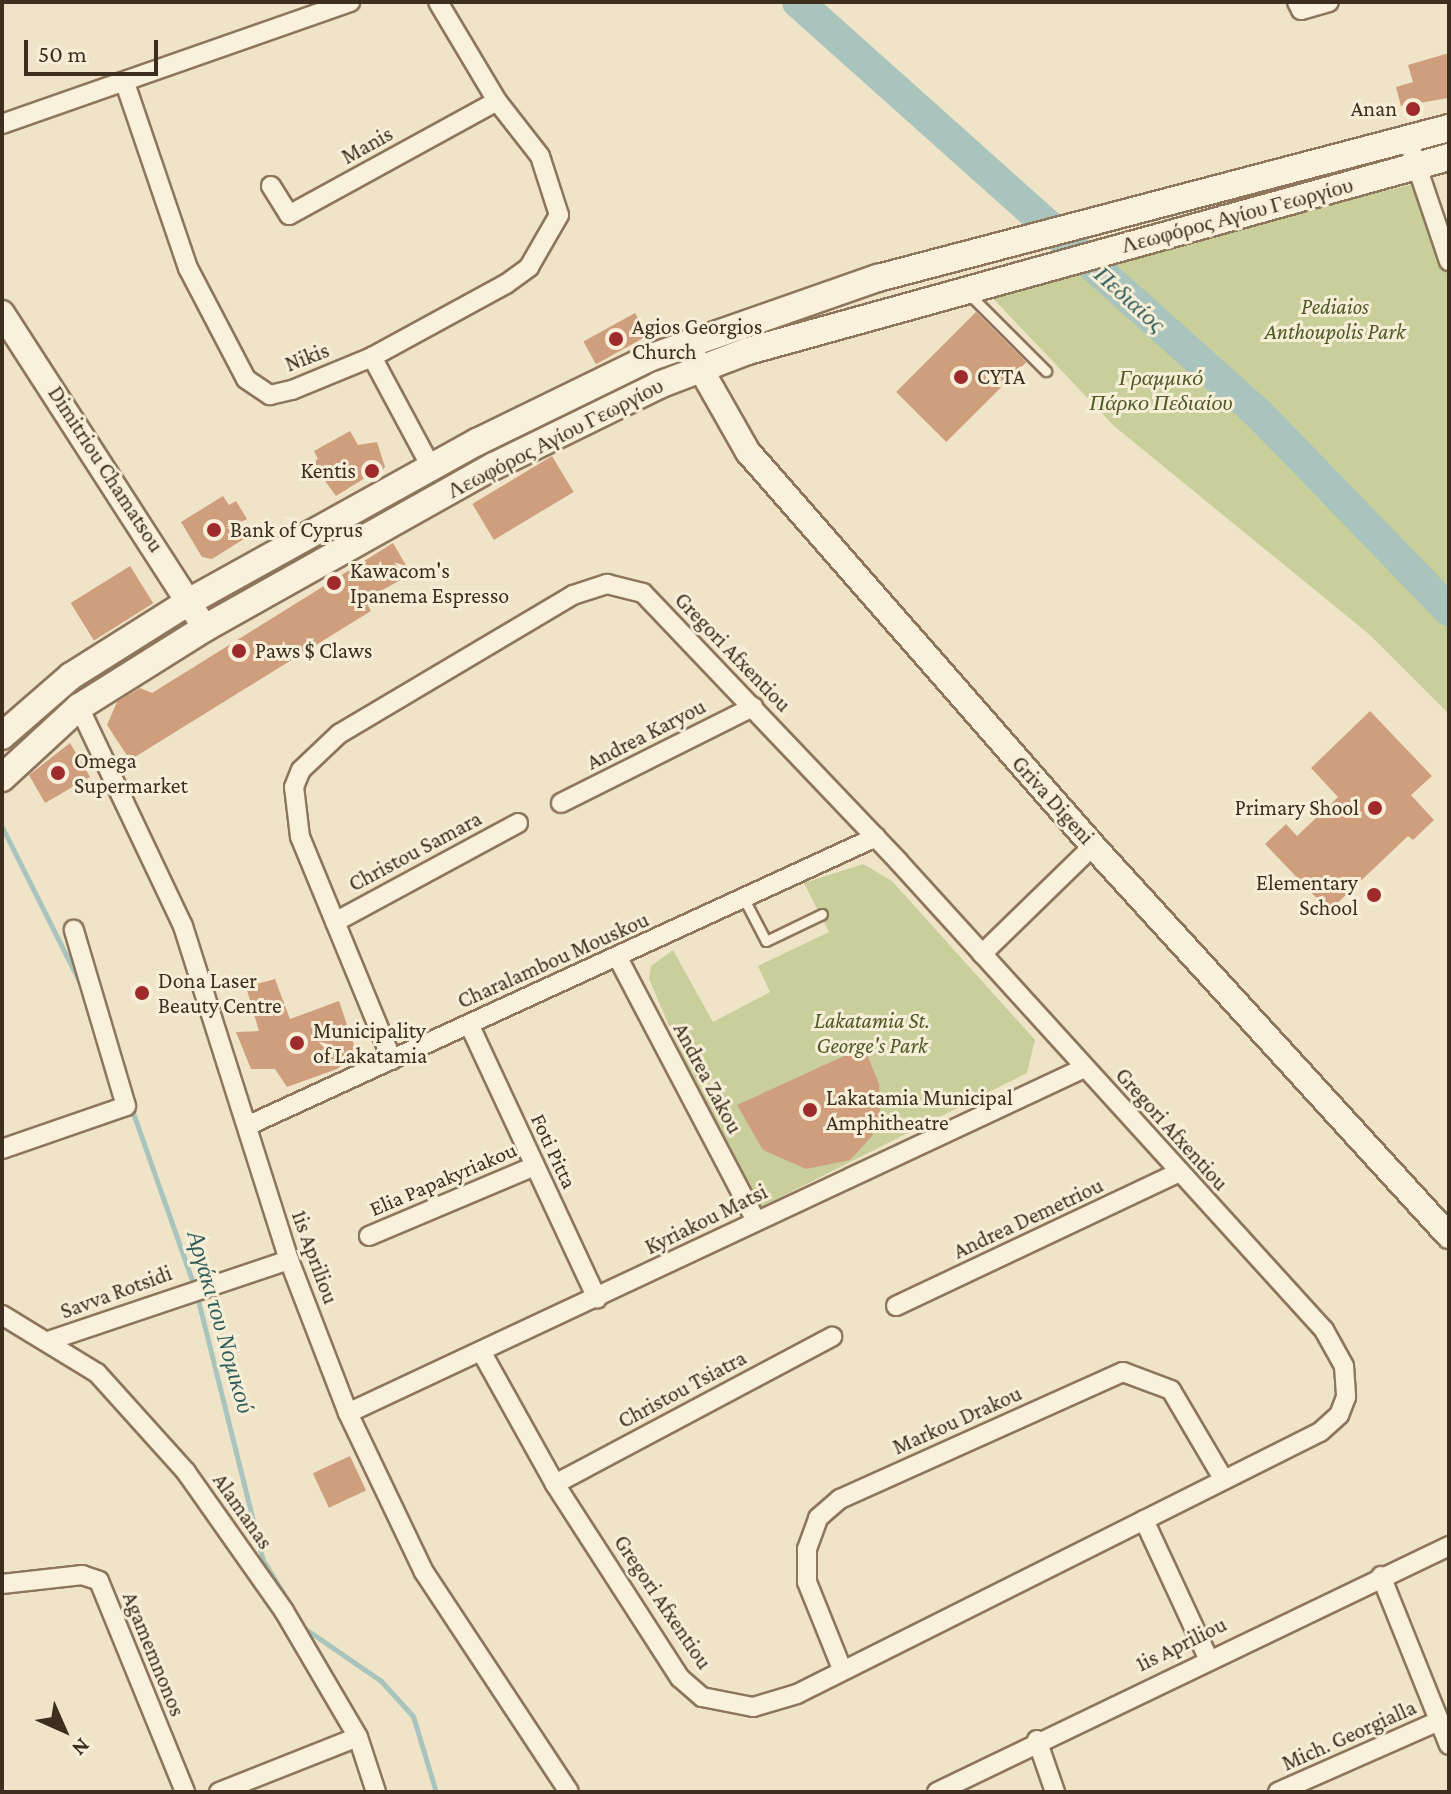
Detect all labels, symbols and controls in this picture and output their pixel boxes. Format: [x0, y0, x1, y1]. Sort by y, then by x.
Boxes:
scale bar [28, 24, 162, 74]
text: 50 m [38, 40, 87, 67]
place label: Anan [1351, 96, 1397, 122]
marker: Anan [1404, 100, 1422, 118]
street label: Manis [337, 120, 397, 170]
street label: Λεωφόρος Αγίου Γεωργίου [1118, 171, 1356, 259]
water label: Πεδιαίος [1089, 260, 1171, 338]
park label: Pediaios Anthoupolis Park [1264, 293, 1406, 344]
place label: Agios Georgios Church [632, 313, 762, 364]
marker: Agios Georgios Church [607, 330, 625, 348]
street label: Nikis [281, 337, 333, 377]
place label: CYTA [977, 364, 1025, 390]
park label: Γραμμικό Πάρκο Πεδιαίου [1089, 364, 1233, 416]
marker: CYTA [952, 368, 970, 386]
street label: Λεωφόρος Αγίου Γεωργίου [442, 372, 668, 504]
street label: Dimitriou Chamatsou [42, 381, 170, 557]
place label: Kentis [300, 458, 356, 484]
marker: Kentis [363, 462, 381, 480]
place label: Bank of Cyprus [230, 517, 363, 543]
marker: Bank of Cyprus [205, 521, 223, 539]
place label: Kawacom's Ipanema Espresso [350, 557, 509, 608]
marker: Kawacom's Ipanema Espresso [325, 574, 343, 592]
street label: Gregori Afxentiou [669, 587, 797, 717]
place label: Paws $ Claws [255, 638, 372, 664]
marker: Paws $ Claws [230, 642, 248, 660]
street label: Andrea Karyou [582, 693, 710, 775]
place label: Omega Supermarket [74, 747, 188, 798]
street label: Griva Digeni [1006, 750, 1100, 850]
marker: Omega Supermarket [49, 764, 67, 782]
place label: Primary Shool [1235, 795, 1359, 821]
marker: Primary Shool [1366, 799, 1384, 817]
street label: Christou Samara [344, 805, 486, 897]
place label: Elementary School [1256, 869, 1358, 920]
marker: Elementary School [1365, 886, 1383, 904]
street label: Charalambou Mouskou [453, 906, 653, 1014]
place label: Dona Laser Beauty Centre [158, 967, 282, 1018]
marker: Dona Laser Beauty Centre [133, 984, 151, 1002]
park label: Lakatamia St. George's Park [814, 1007, 930, 1058]
place label: Municipality of Lakatamia [313, 1017, 427, 1068]
street label: Andrea Zakou [668, 1018, 748, 1138]
marker: Municipality of Lakatamia [288, 1034, 306, 1052]
street label: Gregori Afxentiou [1110, 1062, 1234, 1196]
place label: Lakatamia Municipal Amphitheatre [826, 1084, 1013, 1136]
marker: Lakatamia Municipal Amphitheatre [801, 1101, 819, 1119]
street label: Foti Pitta [525, 1109, 583, 1193]
street label: Elia Papakyriakou [365, 1136, 521, 1222]
street label: Andrea Demetriou [949, 1172, 1107, 1264]
street label: Kyriakou Matsi [641, 1178, 771, 1260]
street label: 1is Apriliou [286, 1207, 344, 1307]
water label: Αργάκι του Νομικού [181, 1228, 261, 1416]
street label: Savva Rotsidi [57, 1260, 175, 1324]
street label: Christou Tsiatra [613, 1344, 751, 1434]
street label: Markou Drakou [888, 1380, 1026, 1460]
street label: Alamanas [207, 1468, 279, 1554]
street label: Gregori Afxentiou [608, 1530, 718, 1674]
street label: Agamemnonos [117, 1588, 191, 1720]
street label: 1is Apriliou [1131, 1611, 1231, 1677]
north arrow [24, 1690, 104, 1770]
street label: Mich. Georgialla [1278, 1694, 1420, 1776]
text: N [67, 1733, 95, 1761]

